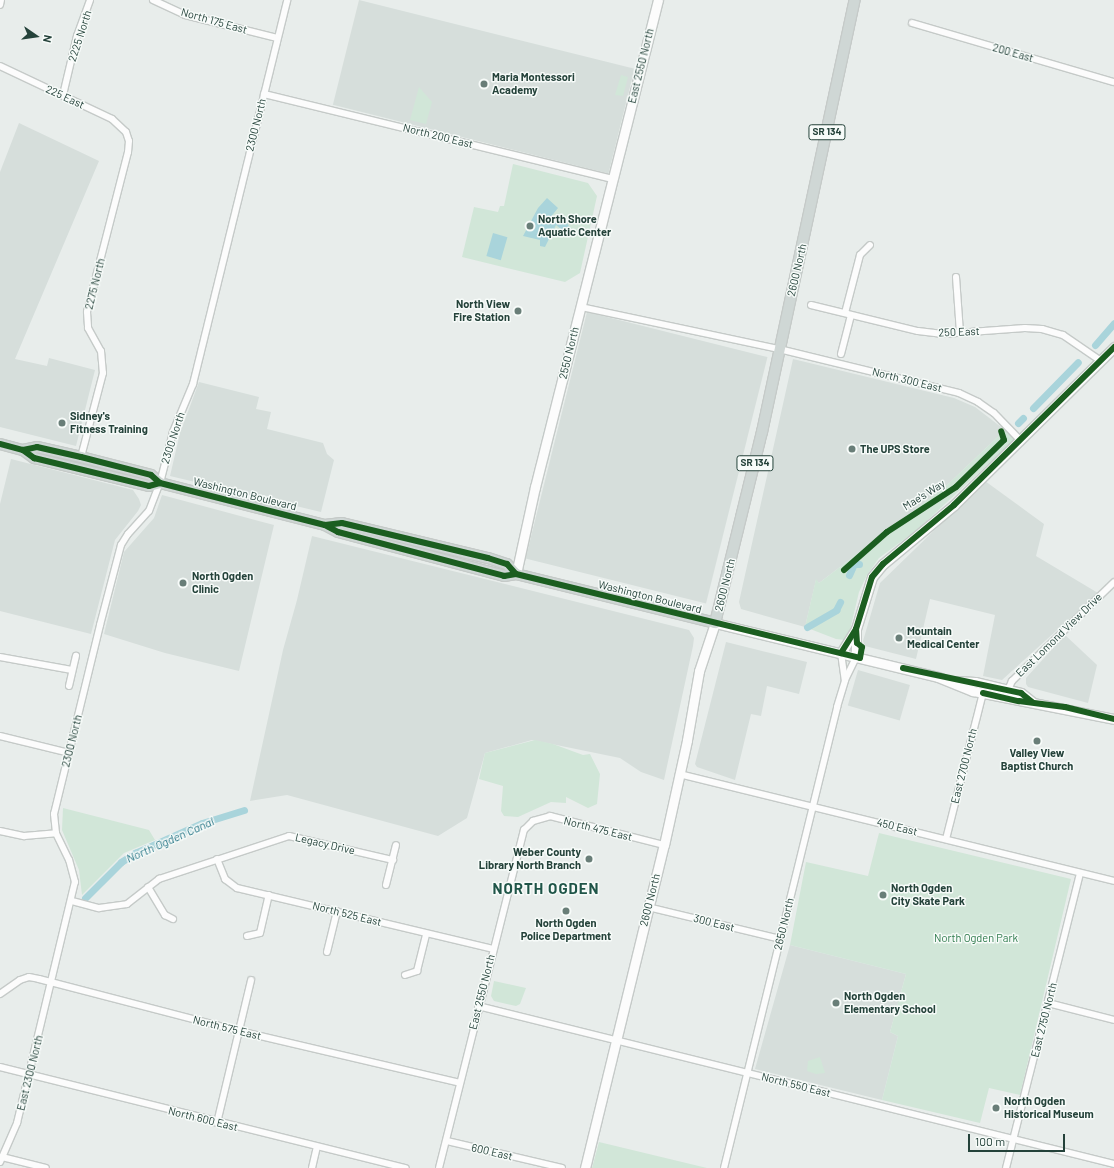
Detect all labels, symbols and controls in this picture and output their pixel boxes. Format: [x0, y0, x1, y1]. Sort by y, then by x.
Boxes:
street label: North 175 East [179, 5, 249, 37]
street label: 2225 North [66, 9, 94, 63]
north arrow [16, 16, 56, 56]
street label: East 2550 North [625, 27, 657, 105]
text: N [41, 34, 55, 44]
street label: 200 East [991, 41, 1035, 65]
place label: Maria Montessori Academy [492, 71, 575, 97]
marker: Maria Montessori Academy [479, 79, 489, 89]
street label: 225 East [44, 82, 86, 112]
street label: 2300 North [243, 97, 269, 153]
street label: North 200 East [402, 121, 474, 151]
road number: SR 134 [808, 124, 846, 140]
place label: North Shore Aquatic Center [538, 213, 611, 239]
marker: North Shore Aquatic Center [525, 221, 535, 231]
street label: 2600 North [785, 242, 809, 298]
street label: 2275 North [82, 257, 108, 311]
place label: North View Fire Station [453, 298, 510, 324]
marker: North View Fire Station [513, 306, 523, 316]
street label: 250 East [938, 325, 980, 339]
street label: 2550 North [556, 326, 582, 380]
street label: North 300 East [871, 365, 943, 395]
place label: Sidney's Fitness Training [70, 410, 148, 436]
street label: 2300 North [158, 410, 188, 466]
marker: Sidney's Fitness Training [57, 418, 67, 428]
place label: The UPS Store [860, 442, 930, 456]
marker: The UPS Store [847, 444, 857, 454]
road number: SR 134 [736, 455, 774, 471]
street label: Washington Boulevard [192, 475, 298, 513]
street label: Mae's Way [900, 477, 948, 513]
street label: 2600 North [712, 557, 738, 613]
place label: North Ogden Clinic [192, 570, 253, 596]
marker: North Ogden Clinic [177, 577, 189, 589]
street label: Washington Boulevard [597, 578, 703, 616]
street label: East Lomond View Drive [1013, 590, 1105, 680]
place label: Mountain Medical Center [907, 625, 980, 651]
marker: Mountain Medical Center [894, 633, 904, 643]
street label: 2300 North [59, 713, 85, 769]
street label: East 2700 North [948, 727, 980, 805]
marker: Valley View Baptist Church [1032, 736, 1042, 746]
place label: Valley View Baptist Church [1001, 747, 1073, 773]
water label: North Ogden Canal [124, 814, 216, 866]
street label: North 475 East [562, 814, 634, 844]
street label: 450 East [875, 816, 919, 838]
street label: Legacy Drive [294, 831, 356, 857]
place label: Weber County Library North Branch [479, 846, 581, 872]
marker: Weber County Library North Branch [584, 854, 594, 864]
street label: 2600 North [637, 872, 663, 928]
district label: NORTH OGDEN [492, 880, 600, 898]
place label: North Ogden City Skate Park [891, 882, 965, 908]
marker: North Ogden City Skate Park [878, 890, 888, 900]
street label: 2650 North [771, 897, 797, 951]
street label: North 525 East [311, 899, 383, 929]
marker: North Ogden Police Department [561, 906, 571, 916]
street label: 300 East [692, 912, 736, 934]
place label: North Ogden Police Department [521, 917, 611, 943]
park label: North Ogden Park [934, 931, 1018, 945]
street label: East 2550 North [466, 953, 498, 1031]
street label: East 2750 North [1028, 981, 1060, 1059]
place label: North Ogden Elementary School [844, 990, 936, 1016]
marker: North Ogden Elementary School [831, 998, 841, 1008]
street label: North 575 East [191, 1013, 263, 1043]
street label: East 2300 North [14, 1034, 46, 1112]
street label: North 550 East [760, 1070, 832, 1100]
place label: North Ogden Historical Museum [1004, 1095, 1094, 1121]
marker: North Ogden Historical Museum [991, 1103, 1001, 1113]
street label: North 600 East [167, 1104, 239, 1134]
scale bar [970, 1126, 1067, 1152]
text: 100 m [975, 1134, 1005, 1148]
street label: 600 East [470, 1141, 514, 1163]

